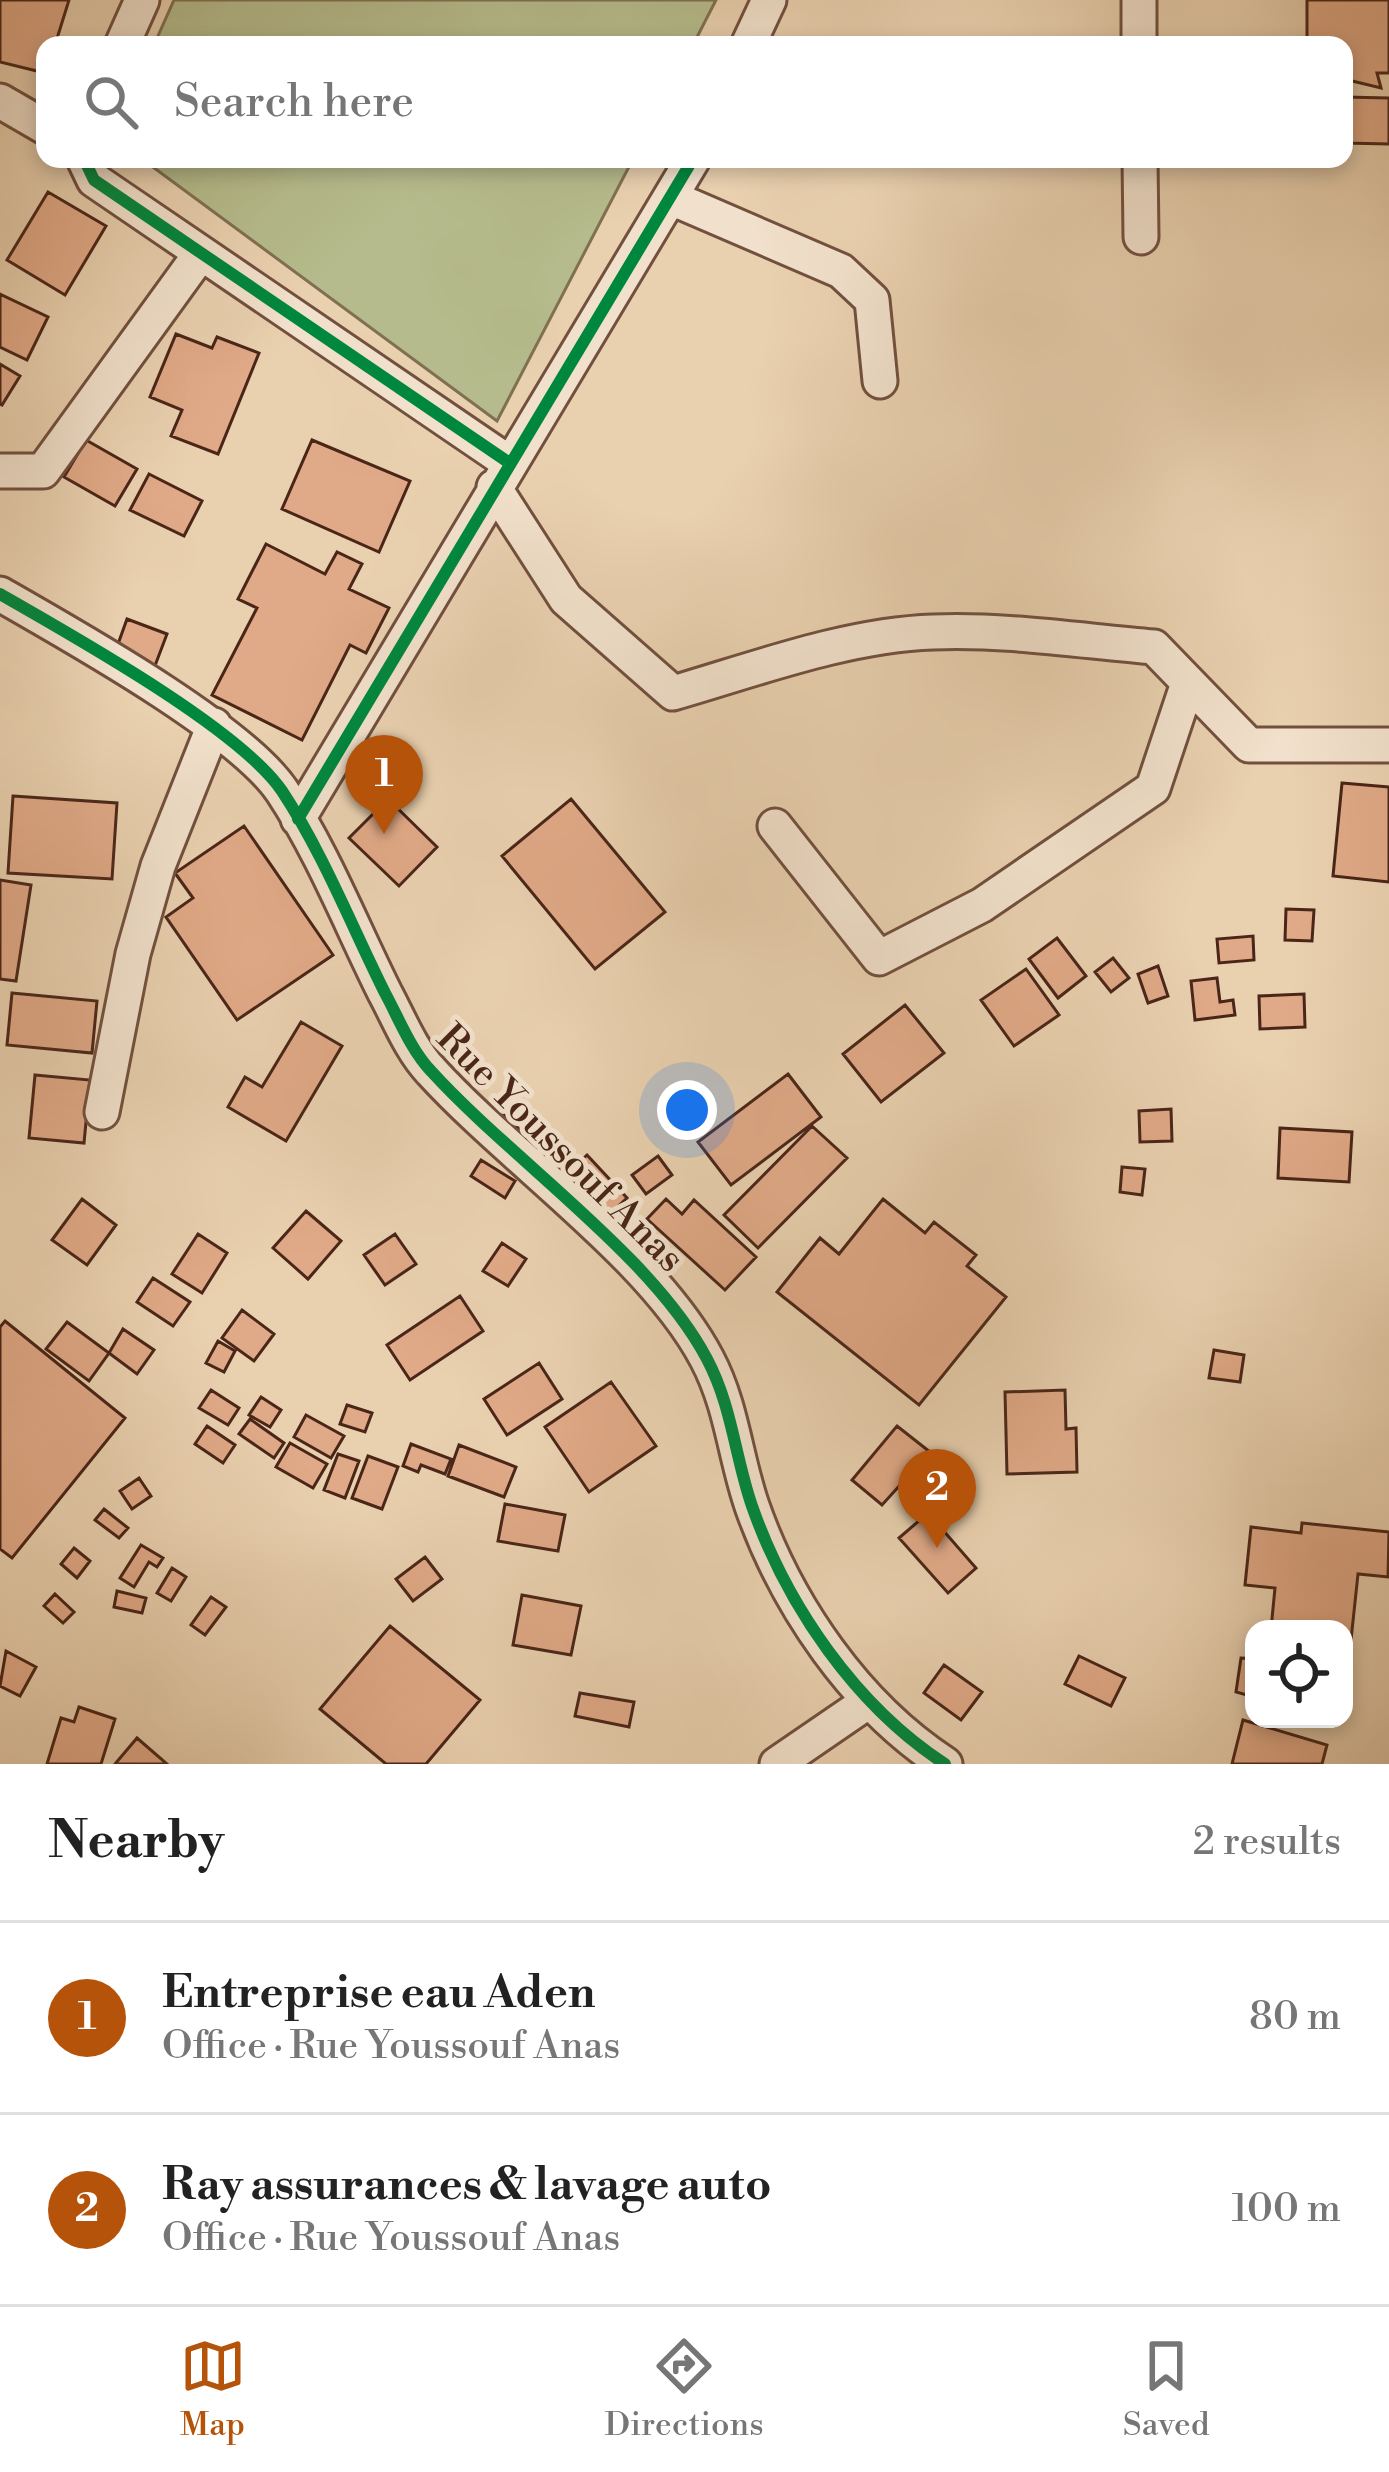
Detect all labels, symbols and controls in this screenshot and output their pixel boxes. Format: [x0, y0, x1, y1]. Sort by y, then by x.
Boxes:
search box [36, 36, 1353, 168]
icon: search [78, 69, 144, 135]
text: Search here [174, 74, 414, 131]
pin: 1 [345, 735, 423, 834]
street label: Rue Youssouf Anas [426, 1015, 694, 1283]
your location [657, 1080, 717, 1140]
pin: 2 [898, 1449, 976, 1548]
map controls [1245, 1620, 1353, 1728]
button: locate [1245, 1620, 1353, 1728]
text: Nearby [48, 1810, 224, 1874]
text: 2 results [1193, 1818, 1341, 1867]
text: Entreprise eau Aden [162, 1965, 596, 2022]
text: 1 [78, 1993, 96, 2042]
text: 80 m [1249, 1993, 1341, 2042]
text: Office · Rue Youssouf Anas [162, 2022, 620, 2071]
text: Ray assurances & lavage auto [162, 2157, 771, 2214]
text: 2 [75, 2185, 99, 2234]
text: 100 m [1232, 2185, 1341, 2234]
text: Office · Rue Youssouf Anas [162, 2214, 620, 2263]
tab: Map [180, 2333, 246, 2446]
tab: Directions [605, 2333, 764, 2446]
tab: Saved [1123, 2333, 1209, 2446]

